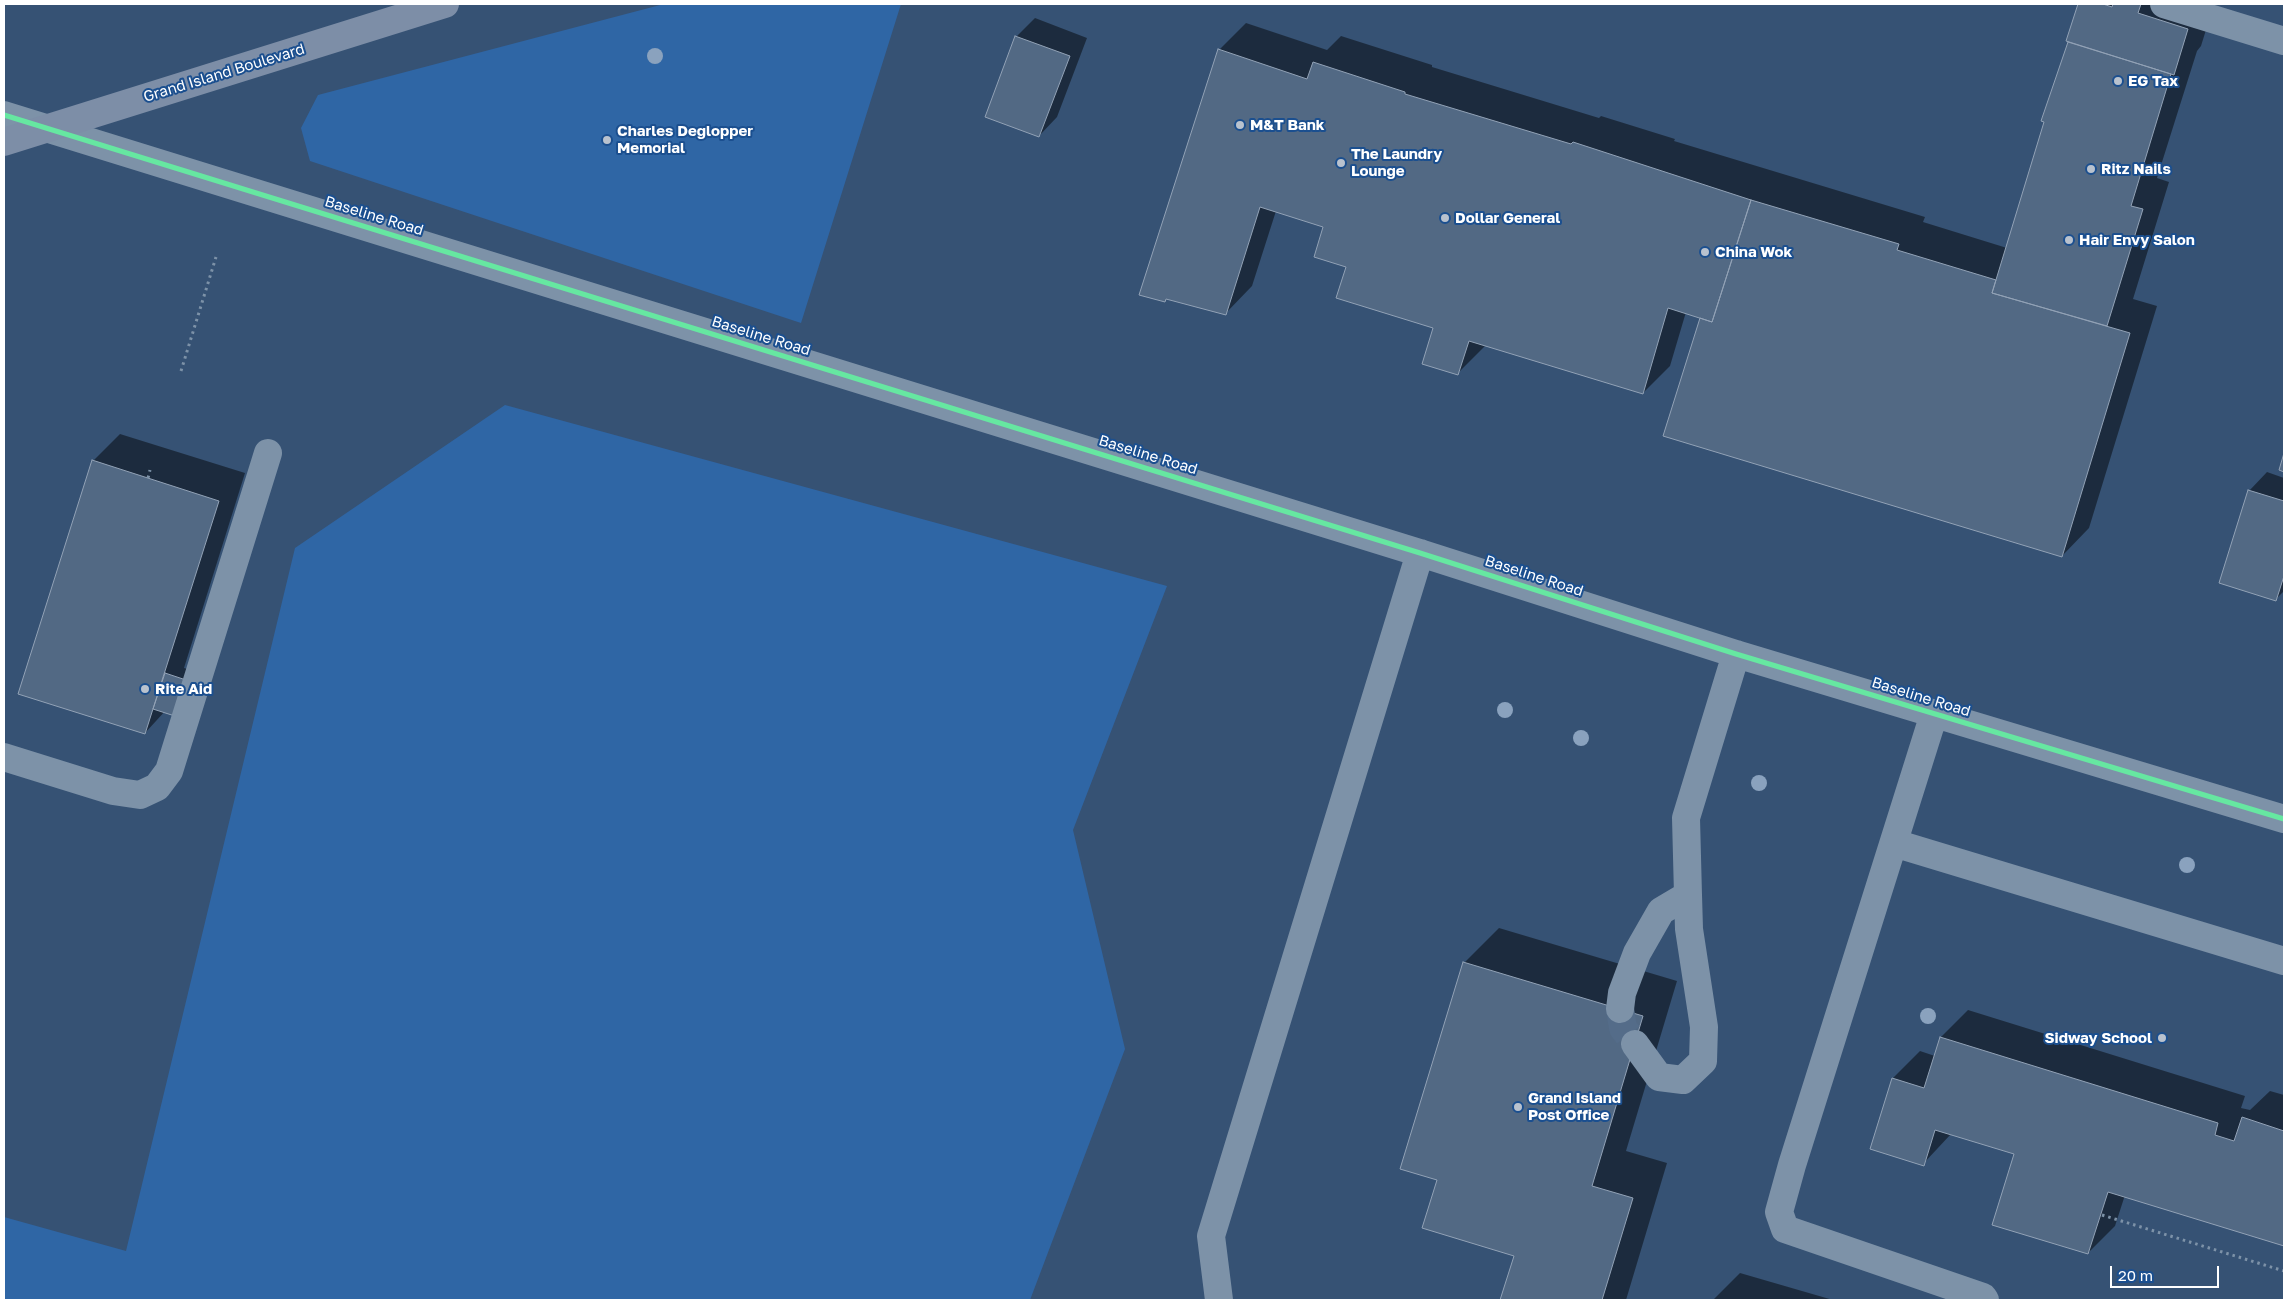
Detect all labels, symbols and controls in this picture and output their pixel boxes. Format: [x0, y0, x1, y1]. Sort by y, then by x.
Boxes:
street label: Grand Island Boulevard [141, 40, 307, 106]
place label: EG Tax [2128, 72, 2178, 90]
marker: EG Tax [2112, 75, 2124, 87]
place label: M&T Bank [1250, 116, 1325, 134]
marker: M&T Bank [1234, 119, 1246, 131]
place label: Charles Deglopper Memorial [617, 122, 753, 157]
marker: Charles Deglopper Memorial [601, 134, 613, 146]
place label: The Laundry Lounge [1351, 145, 1442, 180]
marker: The Laundry Lounge [1335, 157, 1347, 169]
place label: Ritz Nails [2101, 160, 2171, 178]
marker: Ritz Nails [2085, 163, 2097, 175]
street label: Baseline Road [322, 192, 426, 240]
place label: Dollar General [1455, 209, 1560, 227]
marker: Dollar General [1439, 212, 1451, 224]
place label: Hair Envy Salon [2079, 231, 2195, 249]
marker: Hair Envy Salon [2063, 234, 2075, 246]
place label: China Wok [1715, 243, 1792, 261]
marker: China Wok [1699, 246, 1711, 258]
street label: Baseline Road [709, 312, 813, 360]
street label: Baseline Road [1096, 431, 1200, 479]
street label: Baseline Road [1483, 552, 1585, 600]
street label: Baseline Road [1869, 673, 1973, 721]
place label: Rite Aid [155, 680, 212, 698]
marker: Rite Aid [139, 683, 151, 695]
place label: Sidway School [2045, 1029, 2152, 1047]
marker: Sidway School [2156, 1032, 2168, 1044]
place label: Grand Island Post Office [1528, 1089, 1621, 1124]
marker: Grand Island Post Office [1512, 1101, 1524, 1113]
scale bar [2113, 1256, 2222, 1288]
text: 20 m [2118, 1266, 2153, 1284]

